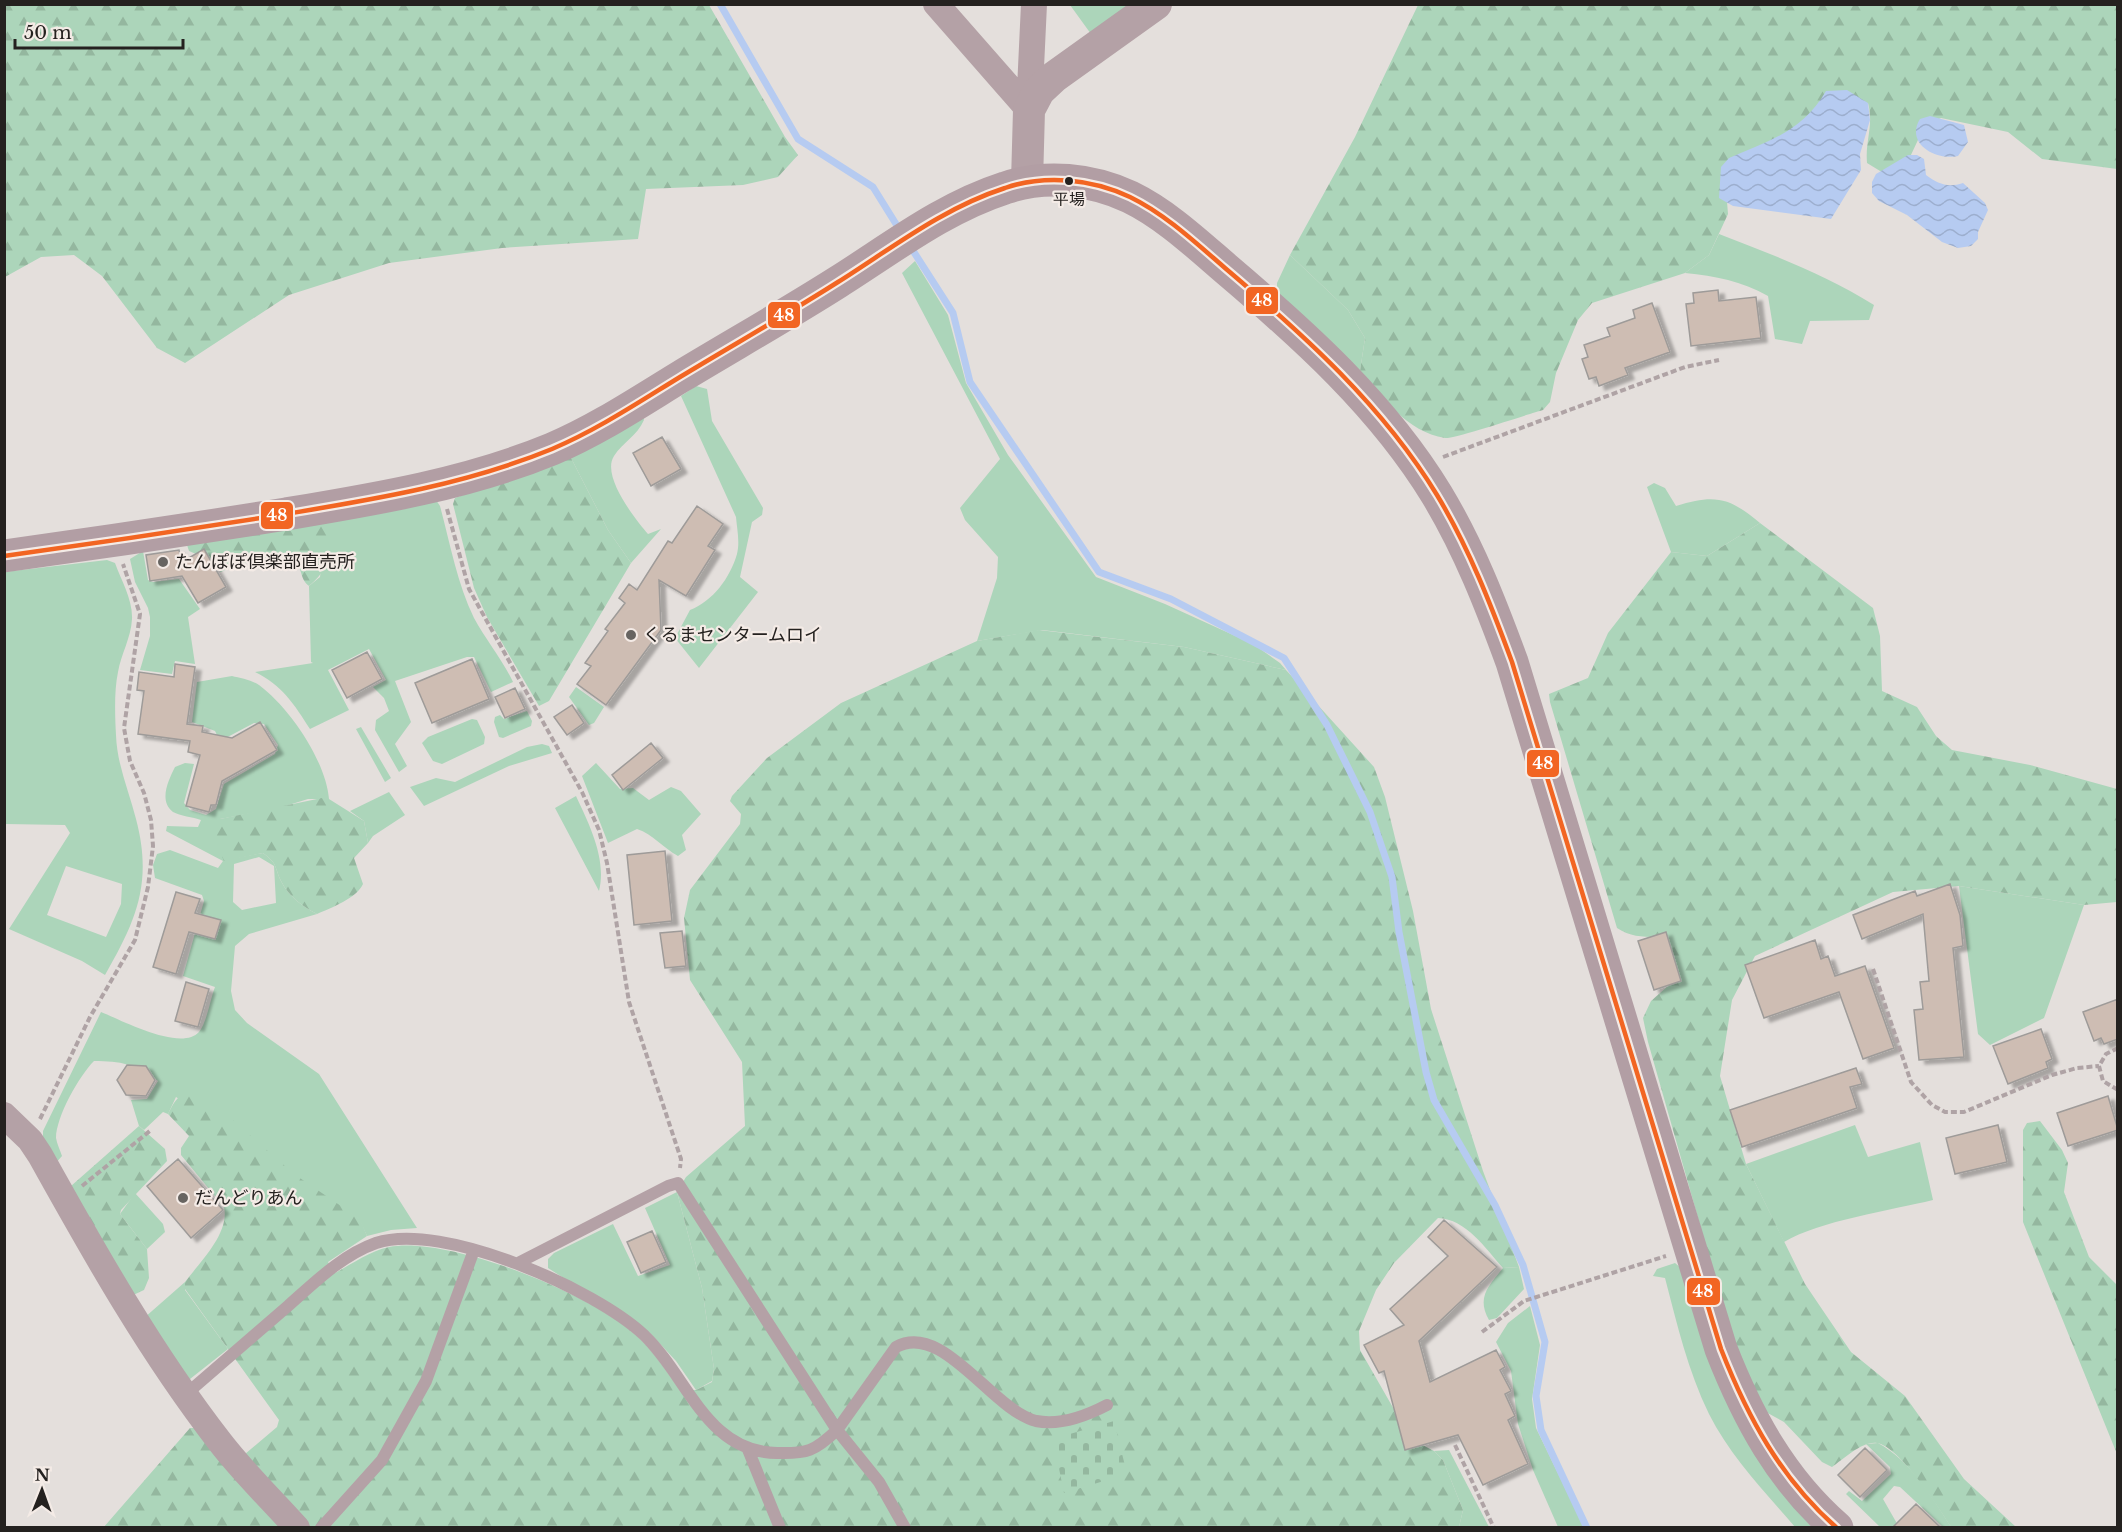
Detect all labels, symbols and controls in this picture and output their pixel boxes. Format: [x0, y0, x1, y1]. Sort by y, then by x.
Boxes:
scale bar [15, 12, 183, 50]
text: 50 m [24, 22, 72, 44]
marker: 平場 [1063, 175, 1075, 187]
place label: 平場 [1053, 189, 1085, 209]
line badge: 48 [1245, 286, 1279, 315]
text: 48 [1252, 290, 1272, 310]
line badge: 48 [767, 301, 801, 329]
text: 48 [774, 305, 794, 325]
line badge: 48 [260, 501, 294, 530]
text: 48 [267, 505, 287, 525]
place label: たんぽぽ倶楽部直売所 [175, 551, 355, 573]
marker: たんぽぽ倶楽部直売所 [156, 555, 170, 569]
place label: くるまセンタームロイ [643, 624, 822, 646]
marker: くるまセンタームロイ [624, 628, 638, 642]
line badge: 48 [1526, 749, 1560, 778]
text: 48 [1533, 753, 1553, 773]
place label: だんどりあん [195, 1187, 302, 1209]
marker: だんどりあん [176, 1191, 190, 1205]
line badge: 48 [1686, 1277, 1721, 1306]
text: 48 [1693, 1281, 1713, 1301]
north arrow [12, 1460, 72, 1520]
text: N [35, 1465, 50, 1485]

